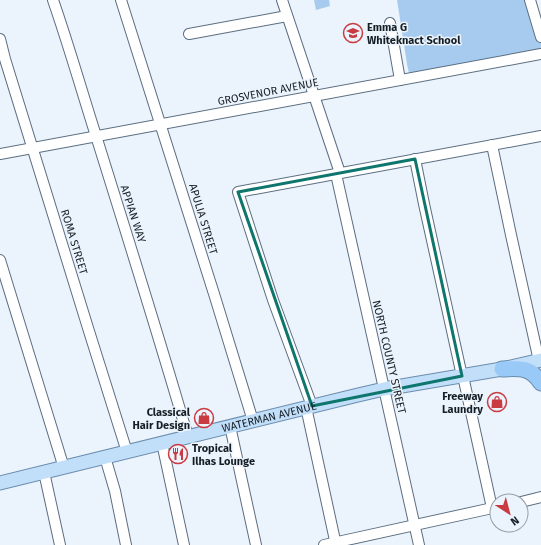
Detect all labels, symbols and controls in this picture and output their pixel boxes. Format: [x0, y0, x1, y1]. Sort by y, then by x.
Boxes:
place label: Emma G Whiteknact School [367, 21, 461, 47]
school or university icon: Emma G Whiteknact School [342, 22, 364, 44]
street label: GROSVENOR AVENUE [216, 76, 320, 108]
street label: APULIA STREET [186, 182, 220, 256]
street label: APPIAN WAY [118, 183, 148, 245]
street label: ROMA STREET [58, 208, 90, 276]
street label: NORTH COUNTY STREET [370, 299, 408, 415]
place label: Freeway Laundry [442, 390, 483, 416]
shop icon: Freeway Laundry [486, 391, 508, 413]
street label: WATERMAN AVENUE [220, 399, 318, 435]
place label: Classical Hair Design [132, 406, 191, 432]
shop icon: Classical Hair Design [193, 407, 215, 429]
place label: Tropical Ilhas Lounge [192, 442, 255, 468]
restaurant icon: Tropical Ilhas Lounge [167, 443, 189, 465]
north arrow [489, 493, 529, 533]
text: N [508, 513, 521, 528]

